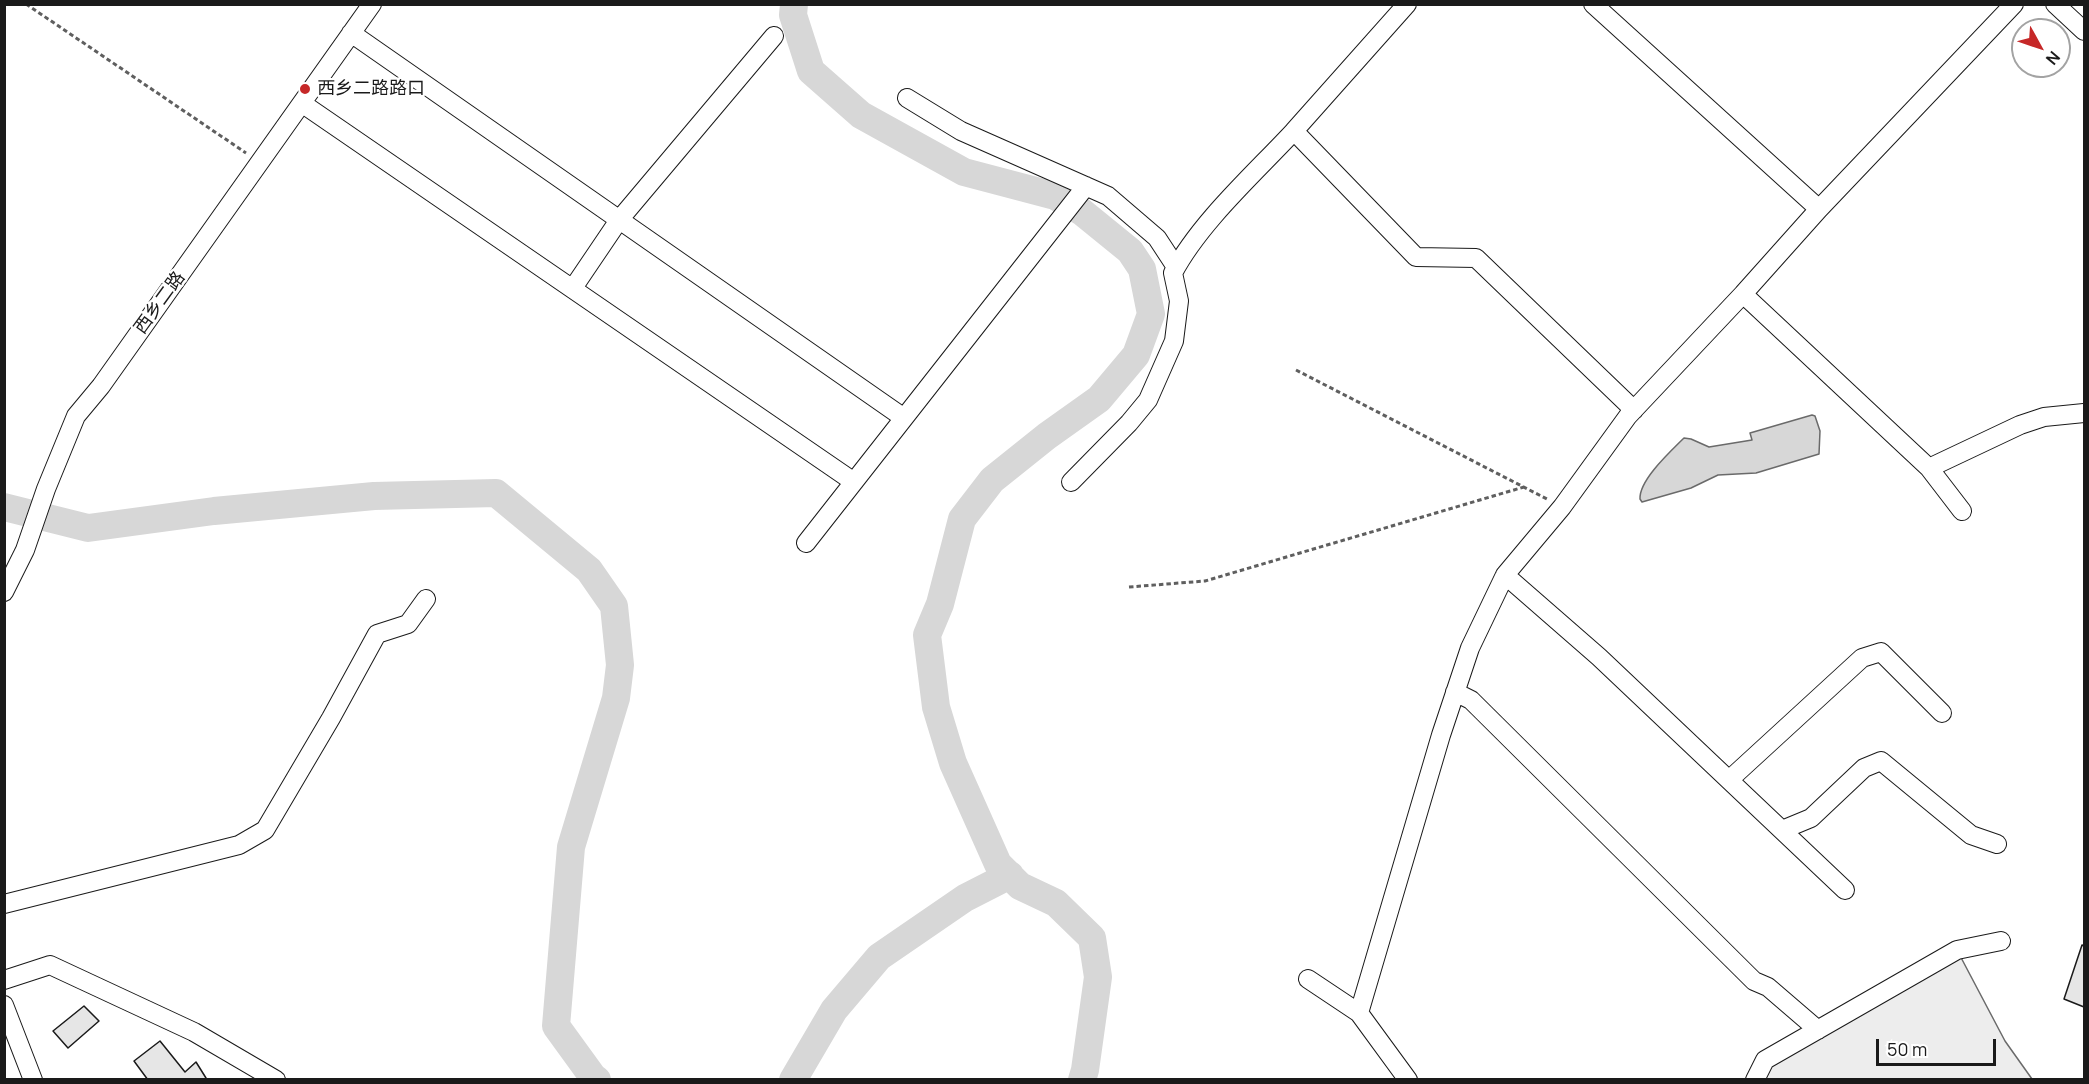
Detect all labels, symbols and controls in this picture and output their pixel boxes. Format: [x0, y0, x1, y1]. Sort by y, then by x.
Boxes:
north arrow [2011, 18, 2071, 78]
text: N [2041, 47, 2065, 70]
place label: 西乡二路路口 [317, 78, 425, 100]
marker: 西乡二路路口 [298, 82, 312, 96]
street label: 西乡二路 [130, 268, 190, 338]
scale bar [1879, 1027, 1999, 1065]
text: 50 m [1887, 1037, 1927, 1061]

